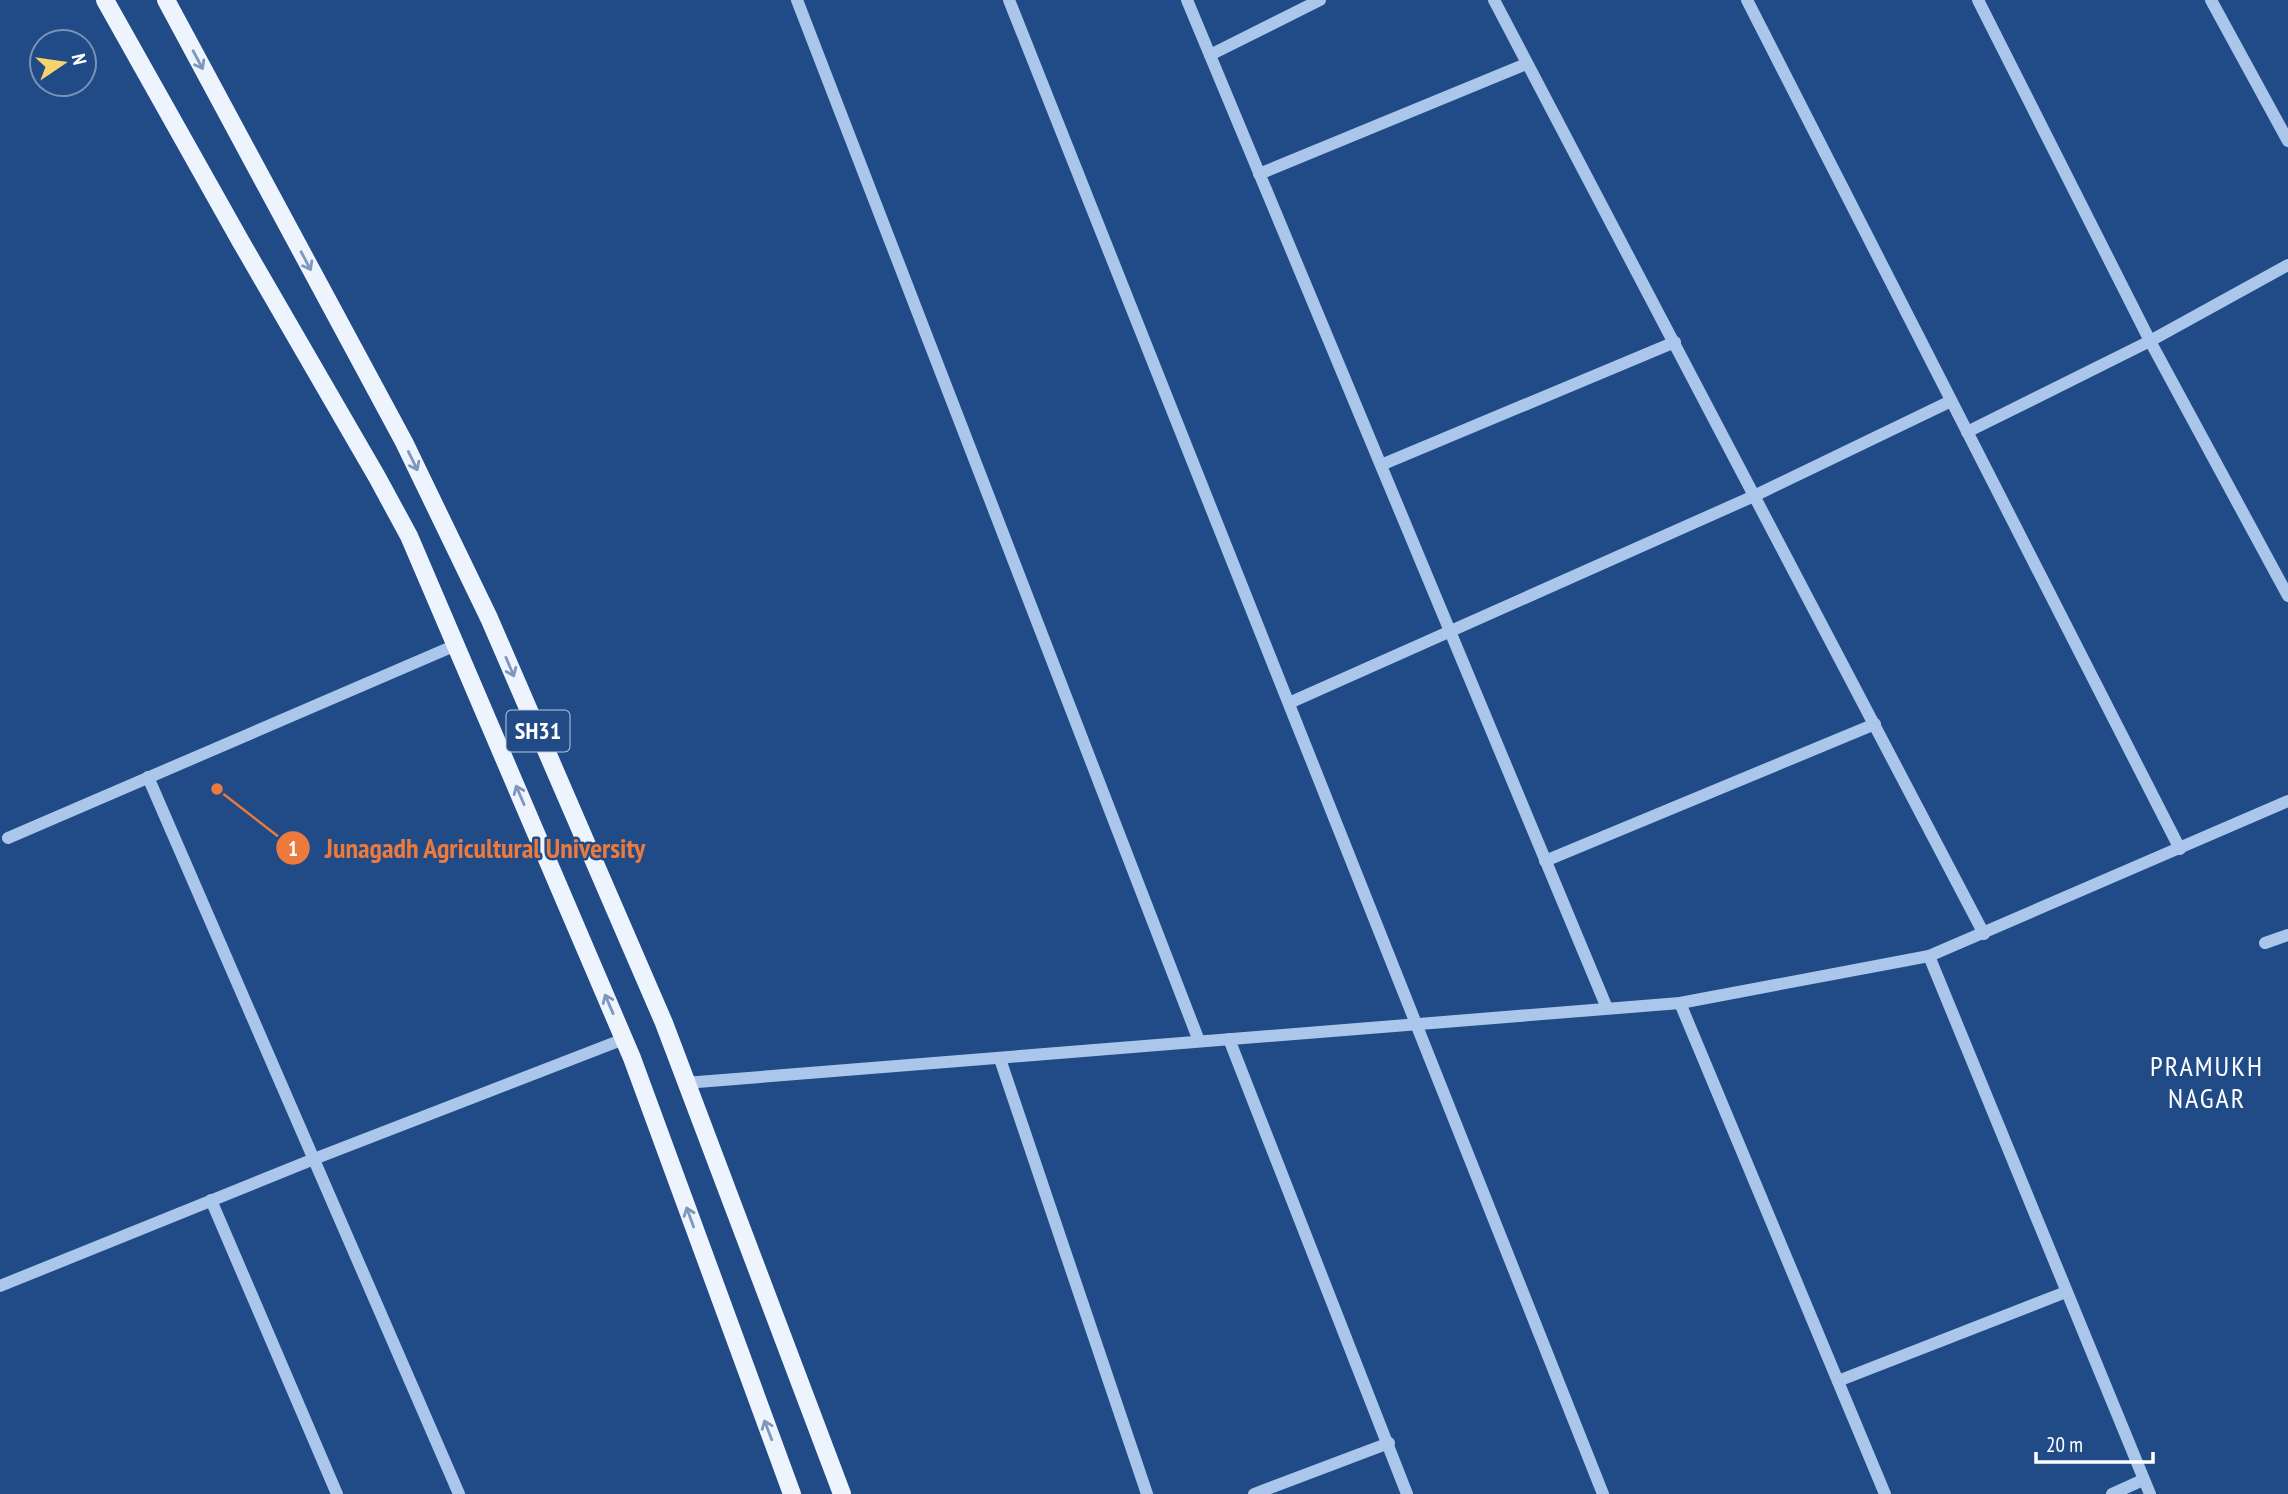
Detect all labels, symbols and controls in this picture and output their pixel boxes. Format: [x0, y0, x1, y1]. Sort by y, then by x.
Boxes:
north arrow [28, 28, 98, 98]
one-way arrow [191, 50, 205, 70]
text: N [67, 51, 92, 67]
one-way arrow [299, 250, 313, 270]
one-way arrow [407, 450, 421, 471]
one-way arrow [504, 656, 517, 677]
road number: SH31 [506, 710, 570, 752]
one-way arrow [513, 784, 526, 806]
callout: Junagadh Agricultural University [275, 824, 659, 873]
text: Junagadh Agricultural University [324, 829, 646, 866]
text: 1 [288, 835, 298, 862]
one-way arrow [602, 994, 615, 1015]
district label: PRAMUKH NAGAR [2150, 1047, 2264, 1116]
one-way arrow [682, 1206, 695, 1228]
one-way arrow [760, 1420, 773, 1442]
scale bar [2036, 1420, 2153, 1464]
text: 20 m [2046, 1431, 2083, 1458]

